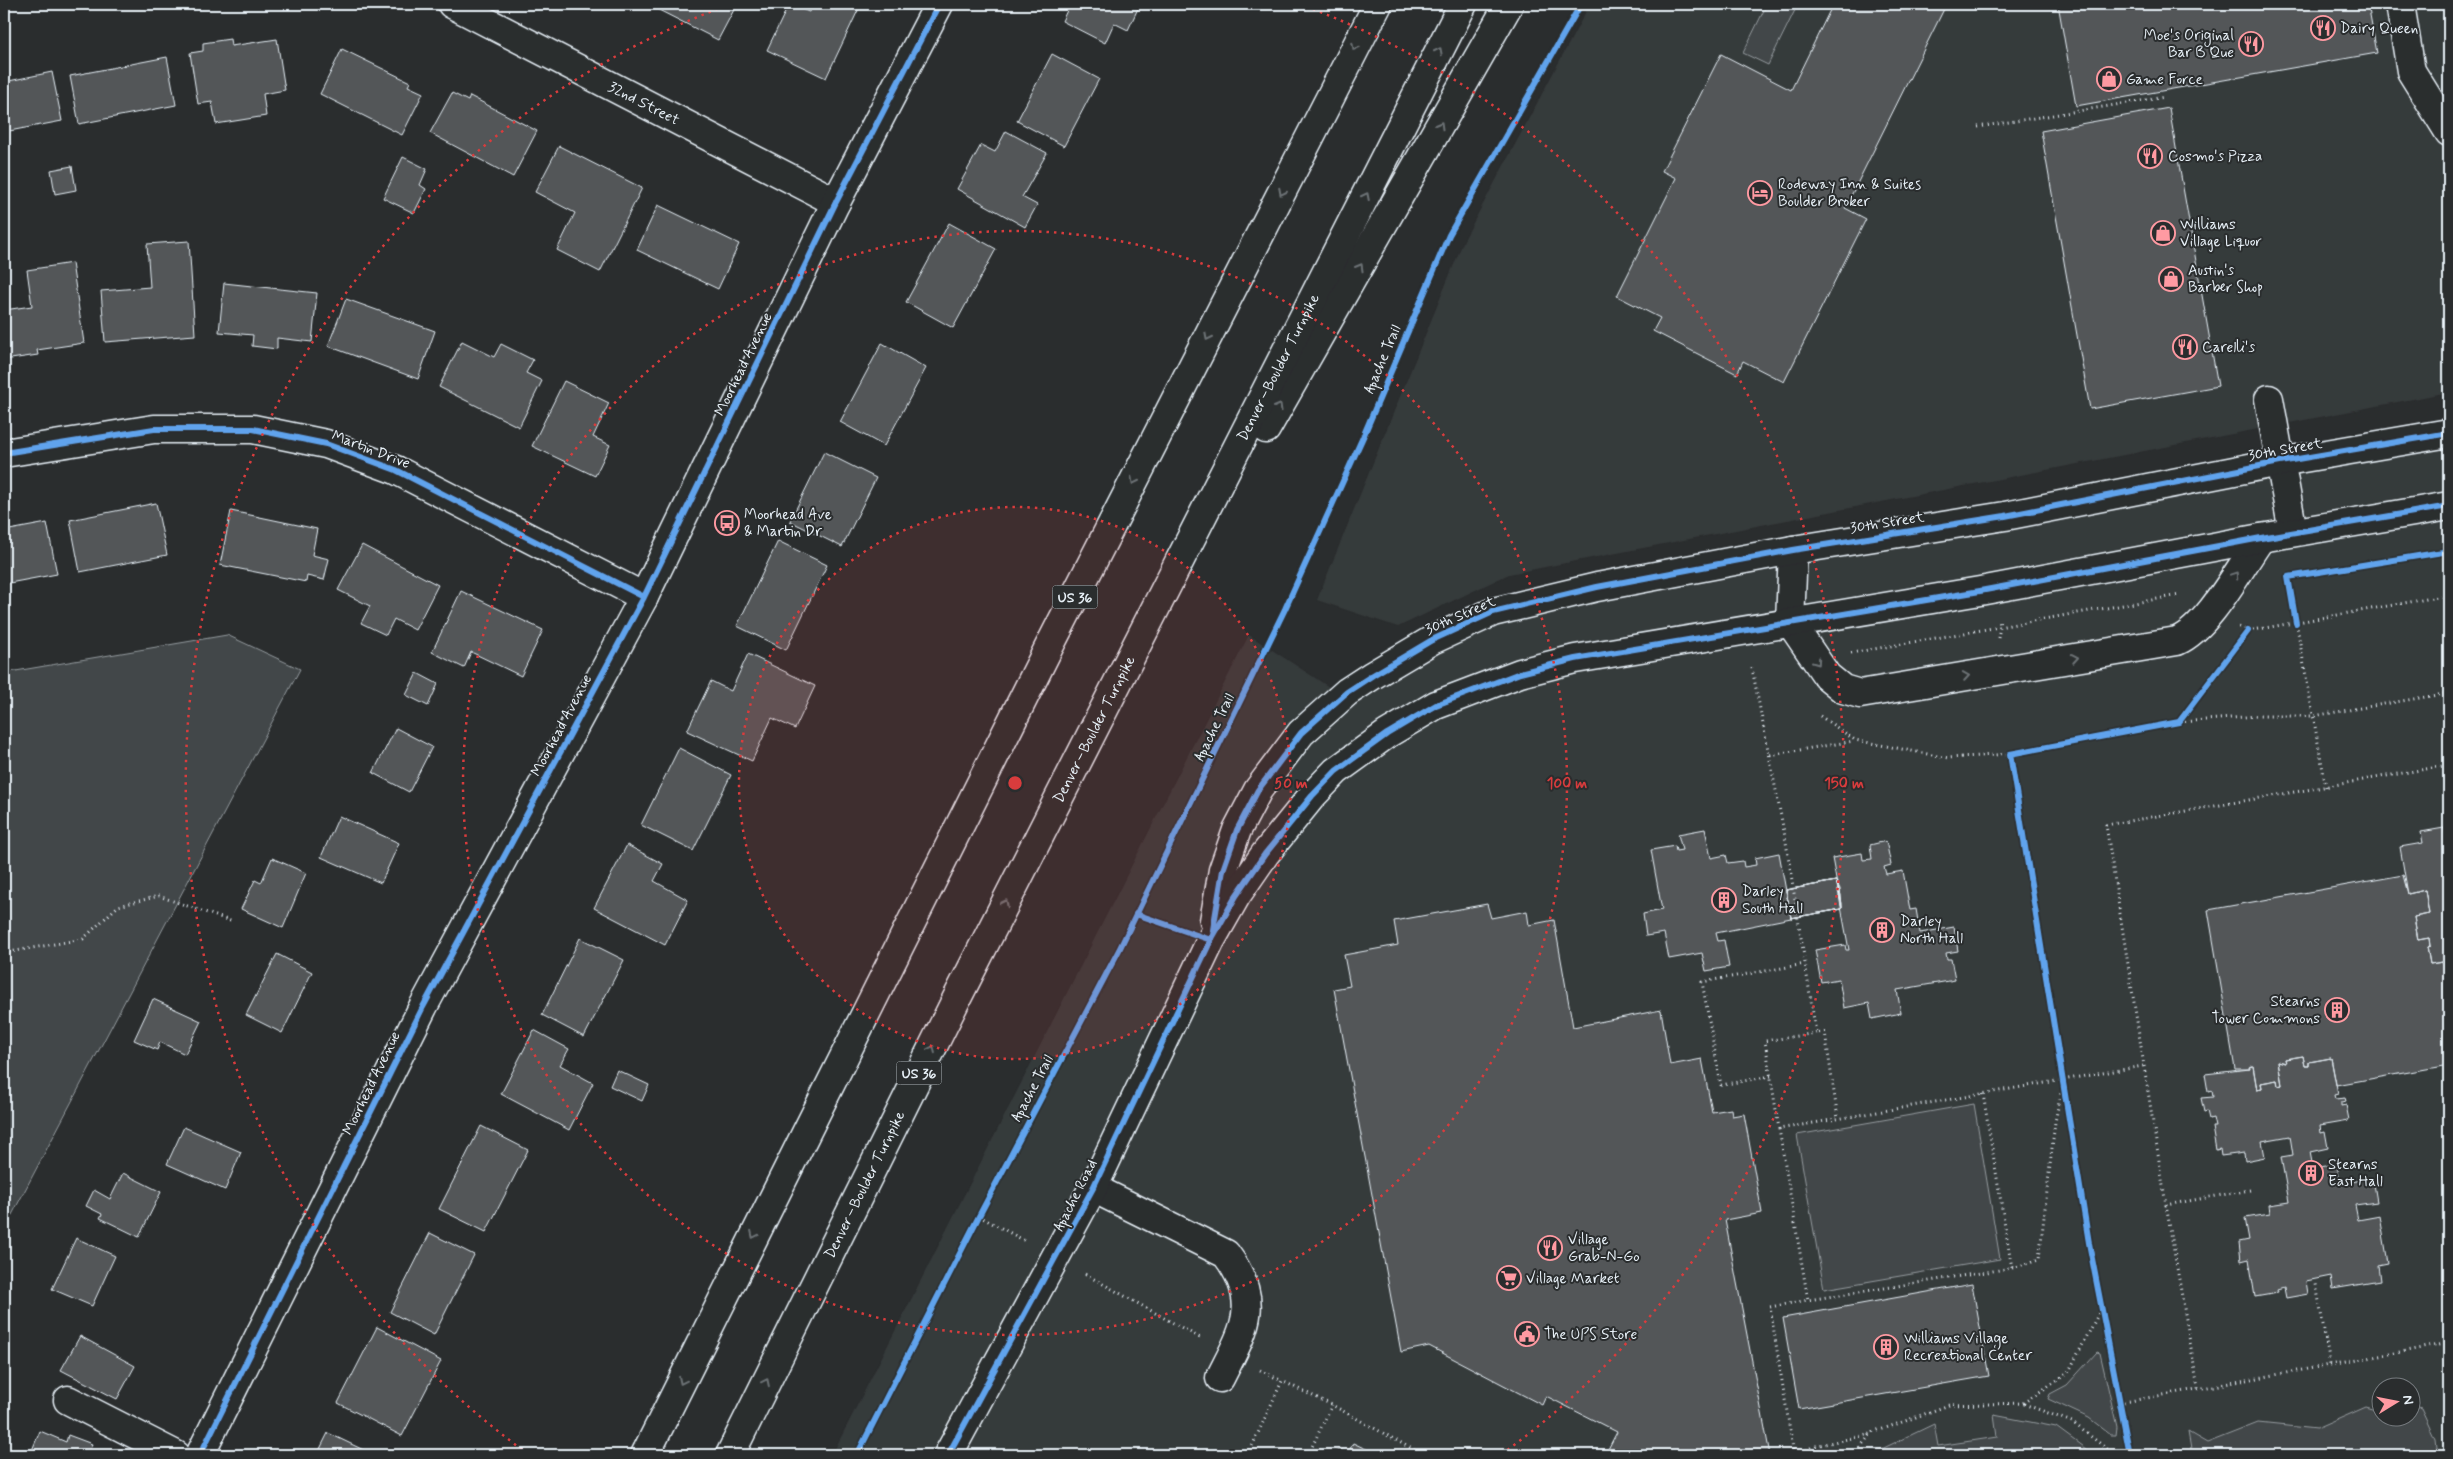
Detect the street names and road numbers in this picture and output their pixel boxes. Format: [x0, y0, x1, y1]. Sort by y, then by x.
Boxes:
street label: 32nd Street [604, 77, 683, 131]
street label: Denver–Boulder Turnpike [1233, 291, 1325, 445]
street label: Moorhead Avenue [710, 309, 778, 420]
street label: Apache Trail [1359, 322, 1407, 397]
street label: Martin Drive [329, 426, 413, 474]
street label: 30th Street [2246, 434, 2324, 466]
street label: 30th Street [1849, 507, 1926, 539]
road number: US 36 [1052, 586, 1098, 608]
street label: 30th Street [1422, 591, 1499, 640]
street label: Denver–Boulder Turnpike [1049, 653, 1141, 807]
street label: Moorhead Avenue [527, 671, 597, 780]
street label: Apache Trail [1190, 690, 1241, 765]
street label: Moorhead Avenue [338, 1028, 406, 1139]
street label: Apache Trail [1007, 1052, 1060, 1126]
road number: US 36 [896, 1062, 942, 1084]
street label: Denver–Boulder Turnpike [820, 1108, 910, 1262]
street label: Apache Road [1049, 1156, 1103, 1235]

